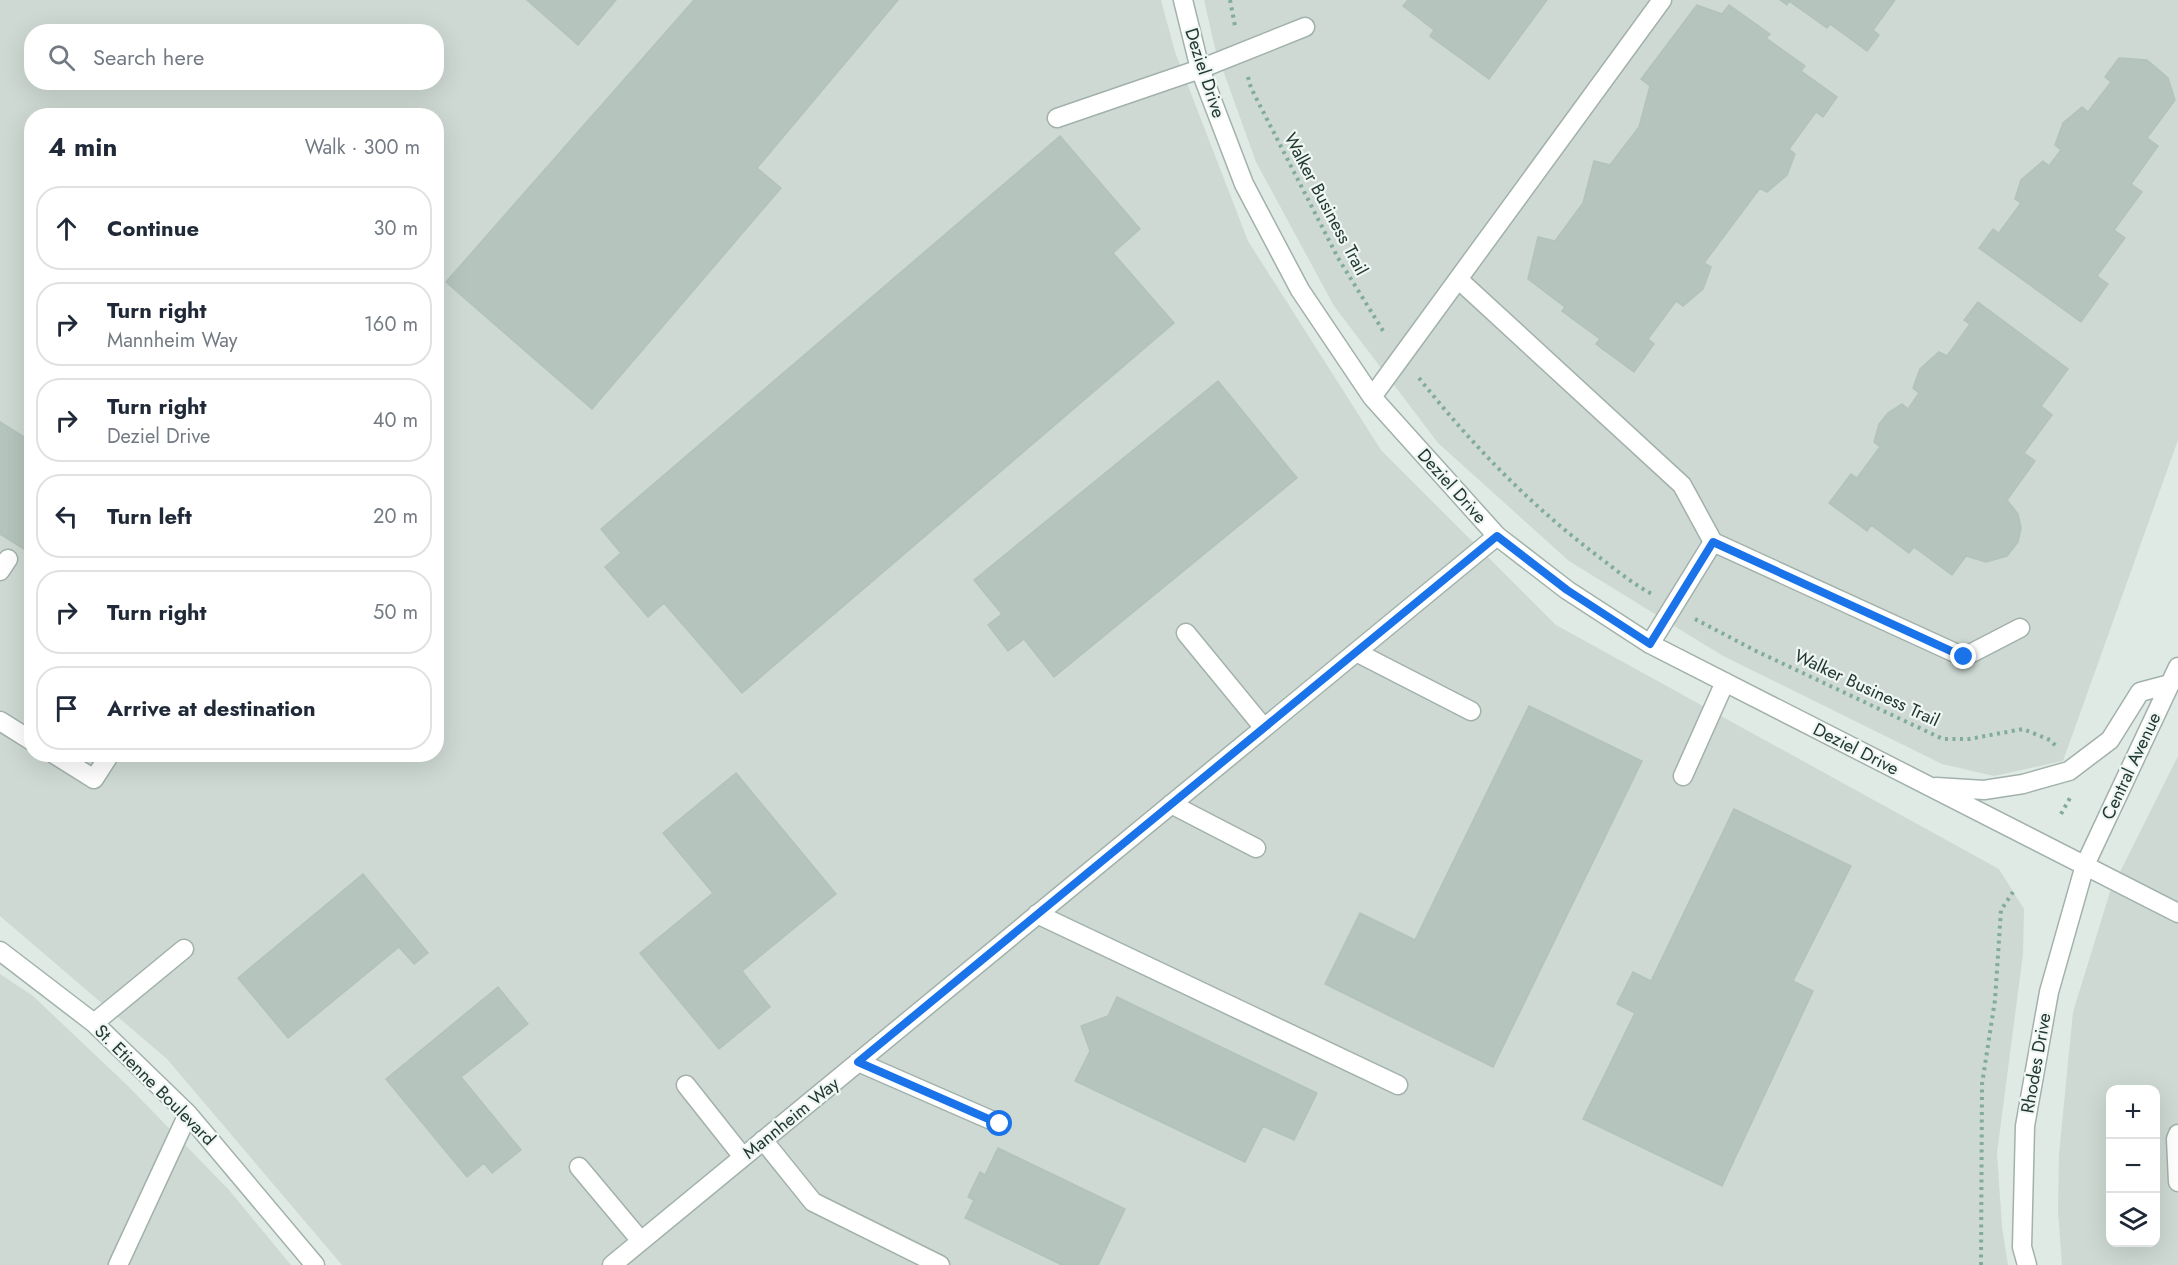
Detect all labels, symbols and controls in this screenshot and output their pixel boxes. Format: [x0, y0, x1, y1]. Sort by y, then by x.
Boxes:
search box [24, 24, 444, 90]
street label: Deziel Drive [1178, 25, 1232, 121]
icon: search [45, 41, 78, 74]
text: Search here [93, 41, 204, 73]
text: 4 min [48, 128, 117, 166]
street label: Walker Business Trail [1277, 128, 1375, 280]
text: Walk · 300 m [305, 133, 420, 162]
icon: ahead [50, 212, 83, 245]
text: Continue [107, 212, 199, 244]
text: 30 m [373, 214, 418, 243]
text: Turn right [107, 294, 207, 326]
icon: right [50, 308, 83, 341]
text: 160 m [364, 310, 418, 339]
text: Mannheim Way [107, 326, 238, 355]
text: Turn right [107, 390, 207, 422]
icon: right [50, 404, 83, 437]
text: 40 m [373, 406, 418, 435]
text: Deziel Drive [107, 422, 210, 451]
street label: Deziel Drive [1411, 443, 1493, 529]
icon: left [50, 500, 83, 533]
text: Turn left [107, 500, 192, 532]
text: 20 m [373, 502, 418, 531]
icon: right [50, 596, 83, 629]
text: Turn right [107, 596, 207, 628]
text: 50 m [373, 598, 418, 627]
street label: Walker Business Trail [1790, 643, 1944, 733]
route end [1950, 643, 1976, 669]
icon: arrive [50, 692, 83, 725]
text: Arrive at destination [107, 692, 316, 724]
street label: Central Avenue [2095, 708, 2167, 824]
street label: Deziel Drive [1809, 716, 1903, 782]
street label: Rhodes Drive [2014, 1011, 2058, 1115]
street label: St. Etienne Boulevard [88, 1018, 222, 1152]
street label: Mannheim Way [737, 1071, 845, 1165]
map controls [2106, 1085, 2160, 1247]
button: + [2106, 1085, 2160, 1139]
route start [986, 1110, 1012, 1136]
button: − [2106, 1139, 2160, 1193]
button: layers [2106, 1193, 2160, 1247]

